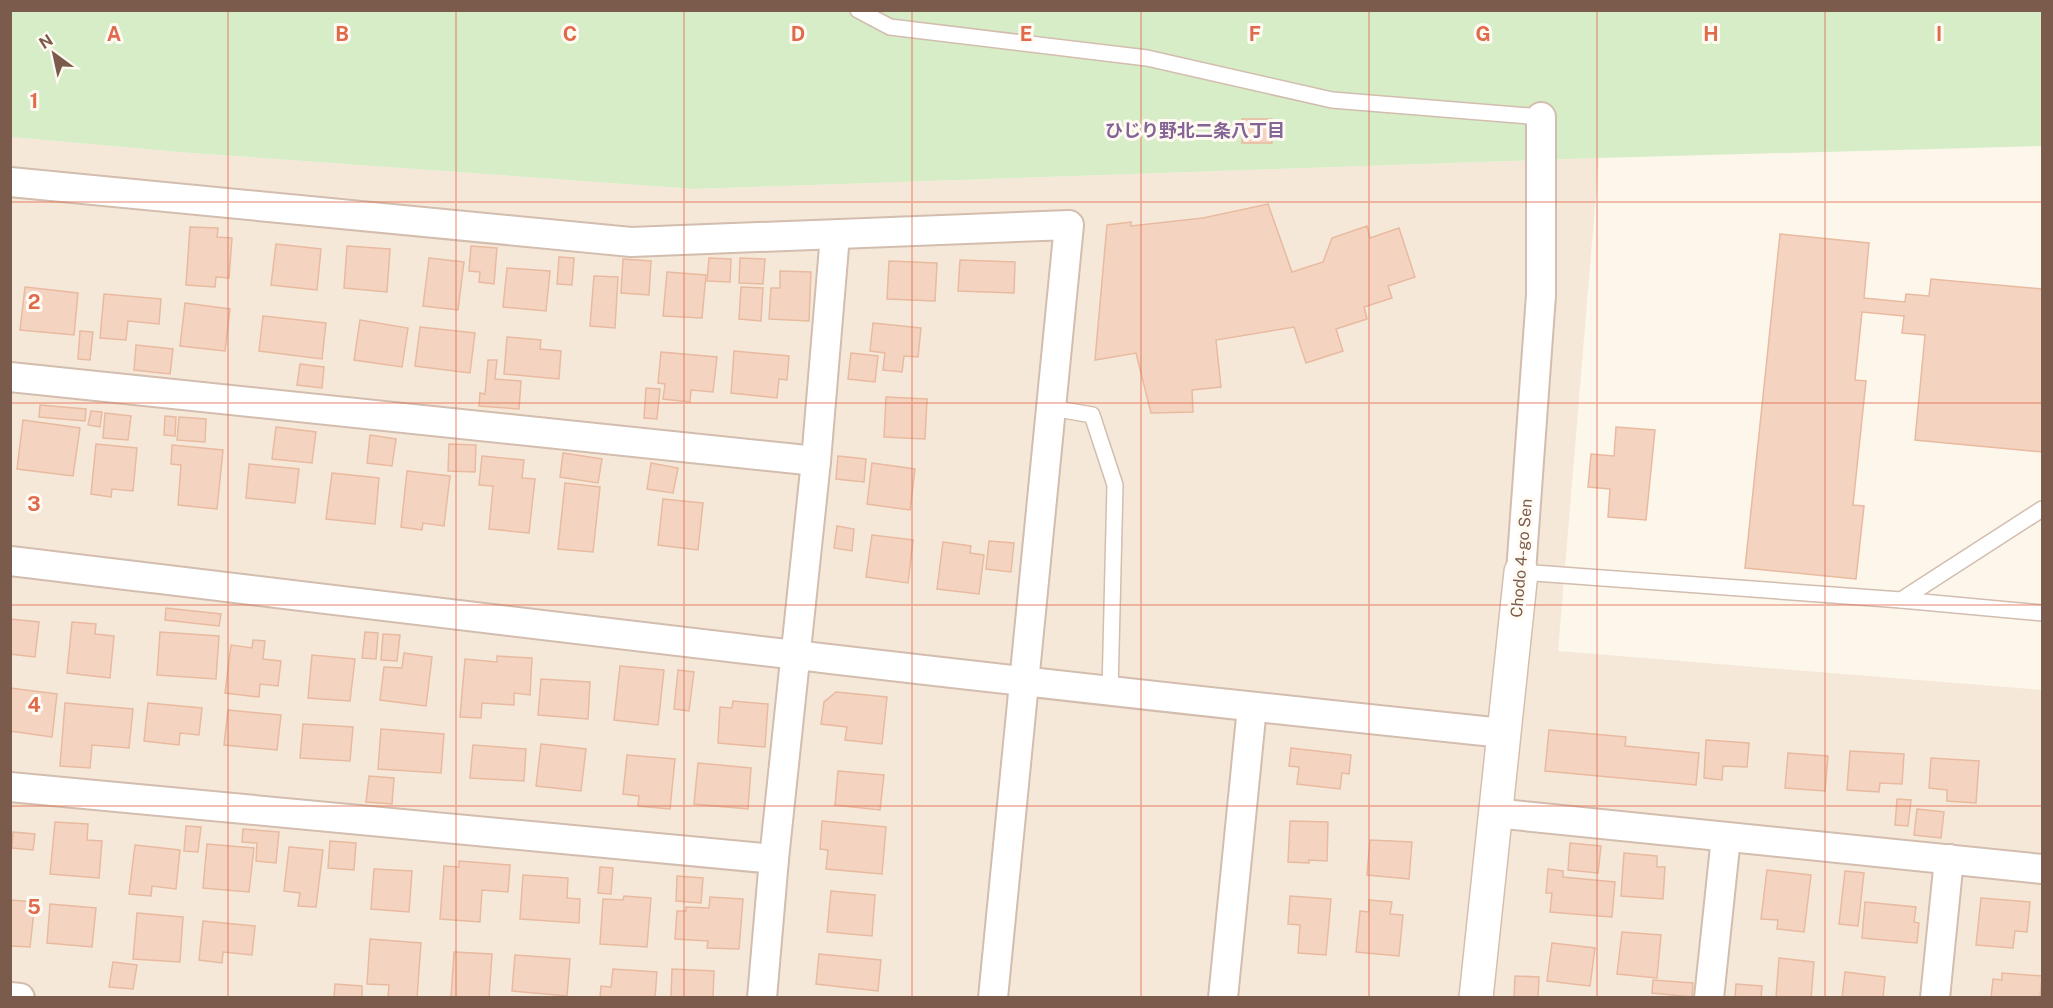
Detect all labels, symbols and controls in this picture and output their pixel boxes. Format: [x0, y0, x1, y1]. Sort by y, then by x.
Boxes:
text: A [107, 22, 121, 46]
text: B [335, 22, 349, 46]
text: C [563, 22, 577, 46]
text: D [791, 22, 805, 46]
text: E [1020, 22, 1032, 46]
text: F [1249, 22, 1261, 46]
text: G [1475, 22, 1491, 46]
text: H [1703, 22, 1719, 46]
text: I [1936, 22, 1942, 46]
north arrow [24, 24, 84, 84]
text: N [36, 30, 57, 53]
text: 1 [30, 89, 38, 113]
district label: ひじり野北二条八丁目 [1105, 120, 1285, 141]
text: 2 [28, 290, 40, 314]
text: 3 [27, 492, 41, 516]
street label: Chodo 4-go Sen [1507, 498, 1536, 618]
text: 4 [27, 693, 41, 717]
text: 5 [27, 895, 41, 919]

